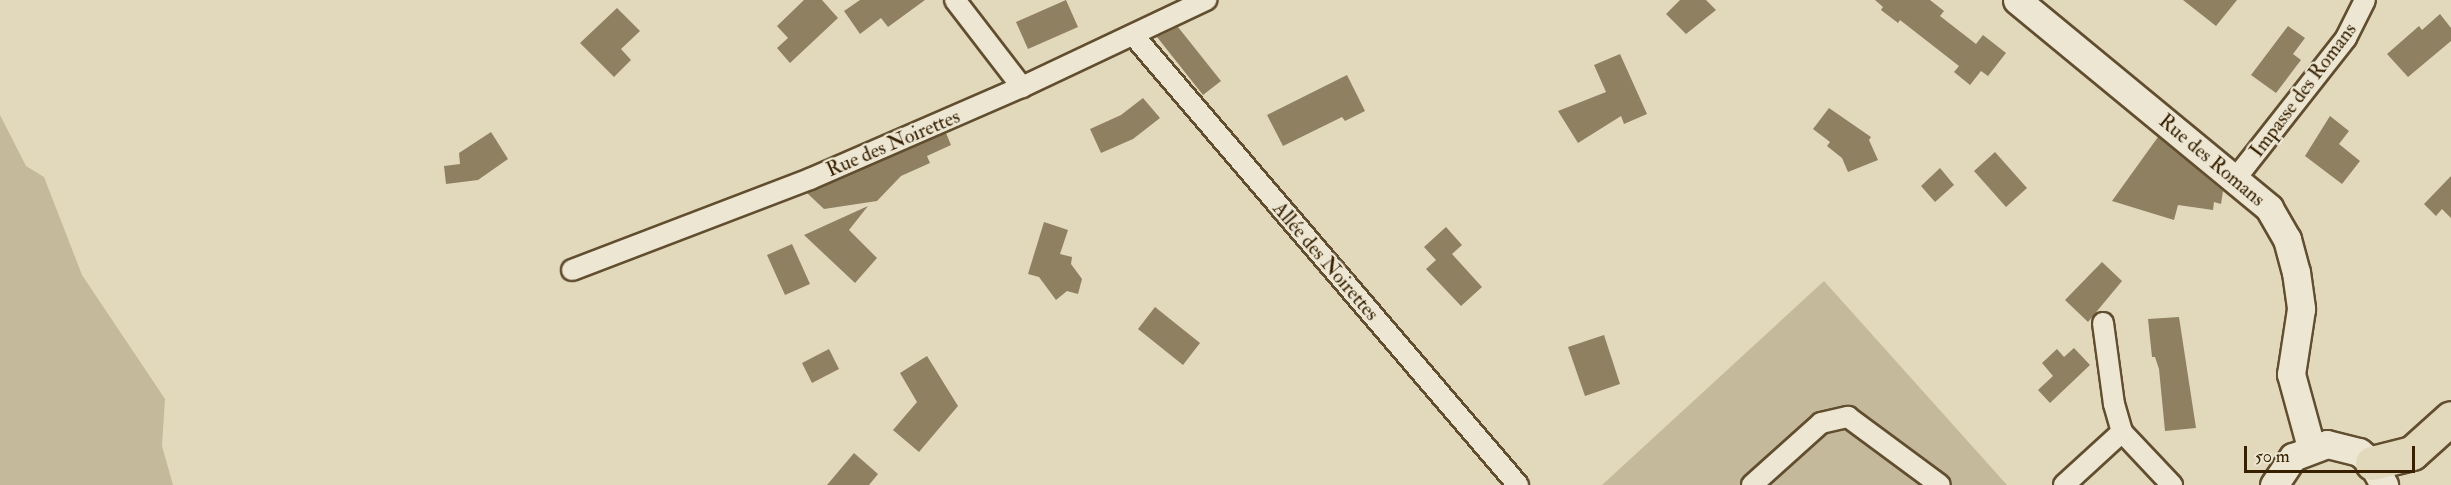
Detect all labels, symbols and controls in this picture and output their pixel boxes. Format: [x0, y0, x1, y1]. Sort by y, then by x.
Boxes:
street label: Impasse des Romans [2245, 18, 2361, 162]
street label: Rue des Noirettes [823, 104, 963, 182]
street label: Rue des Romans [2154, 109, 2270, 211]
street label: Allée des Noirettes [1268, 197, 1384, 325]
scale bar [2247, 434, 2418, 472]
text: 50 m [2255, 445, 2290, 468]

